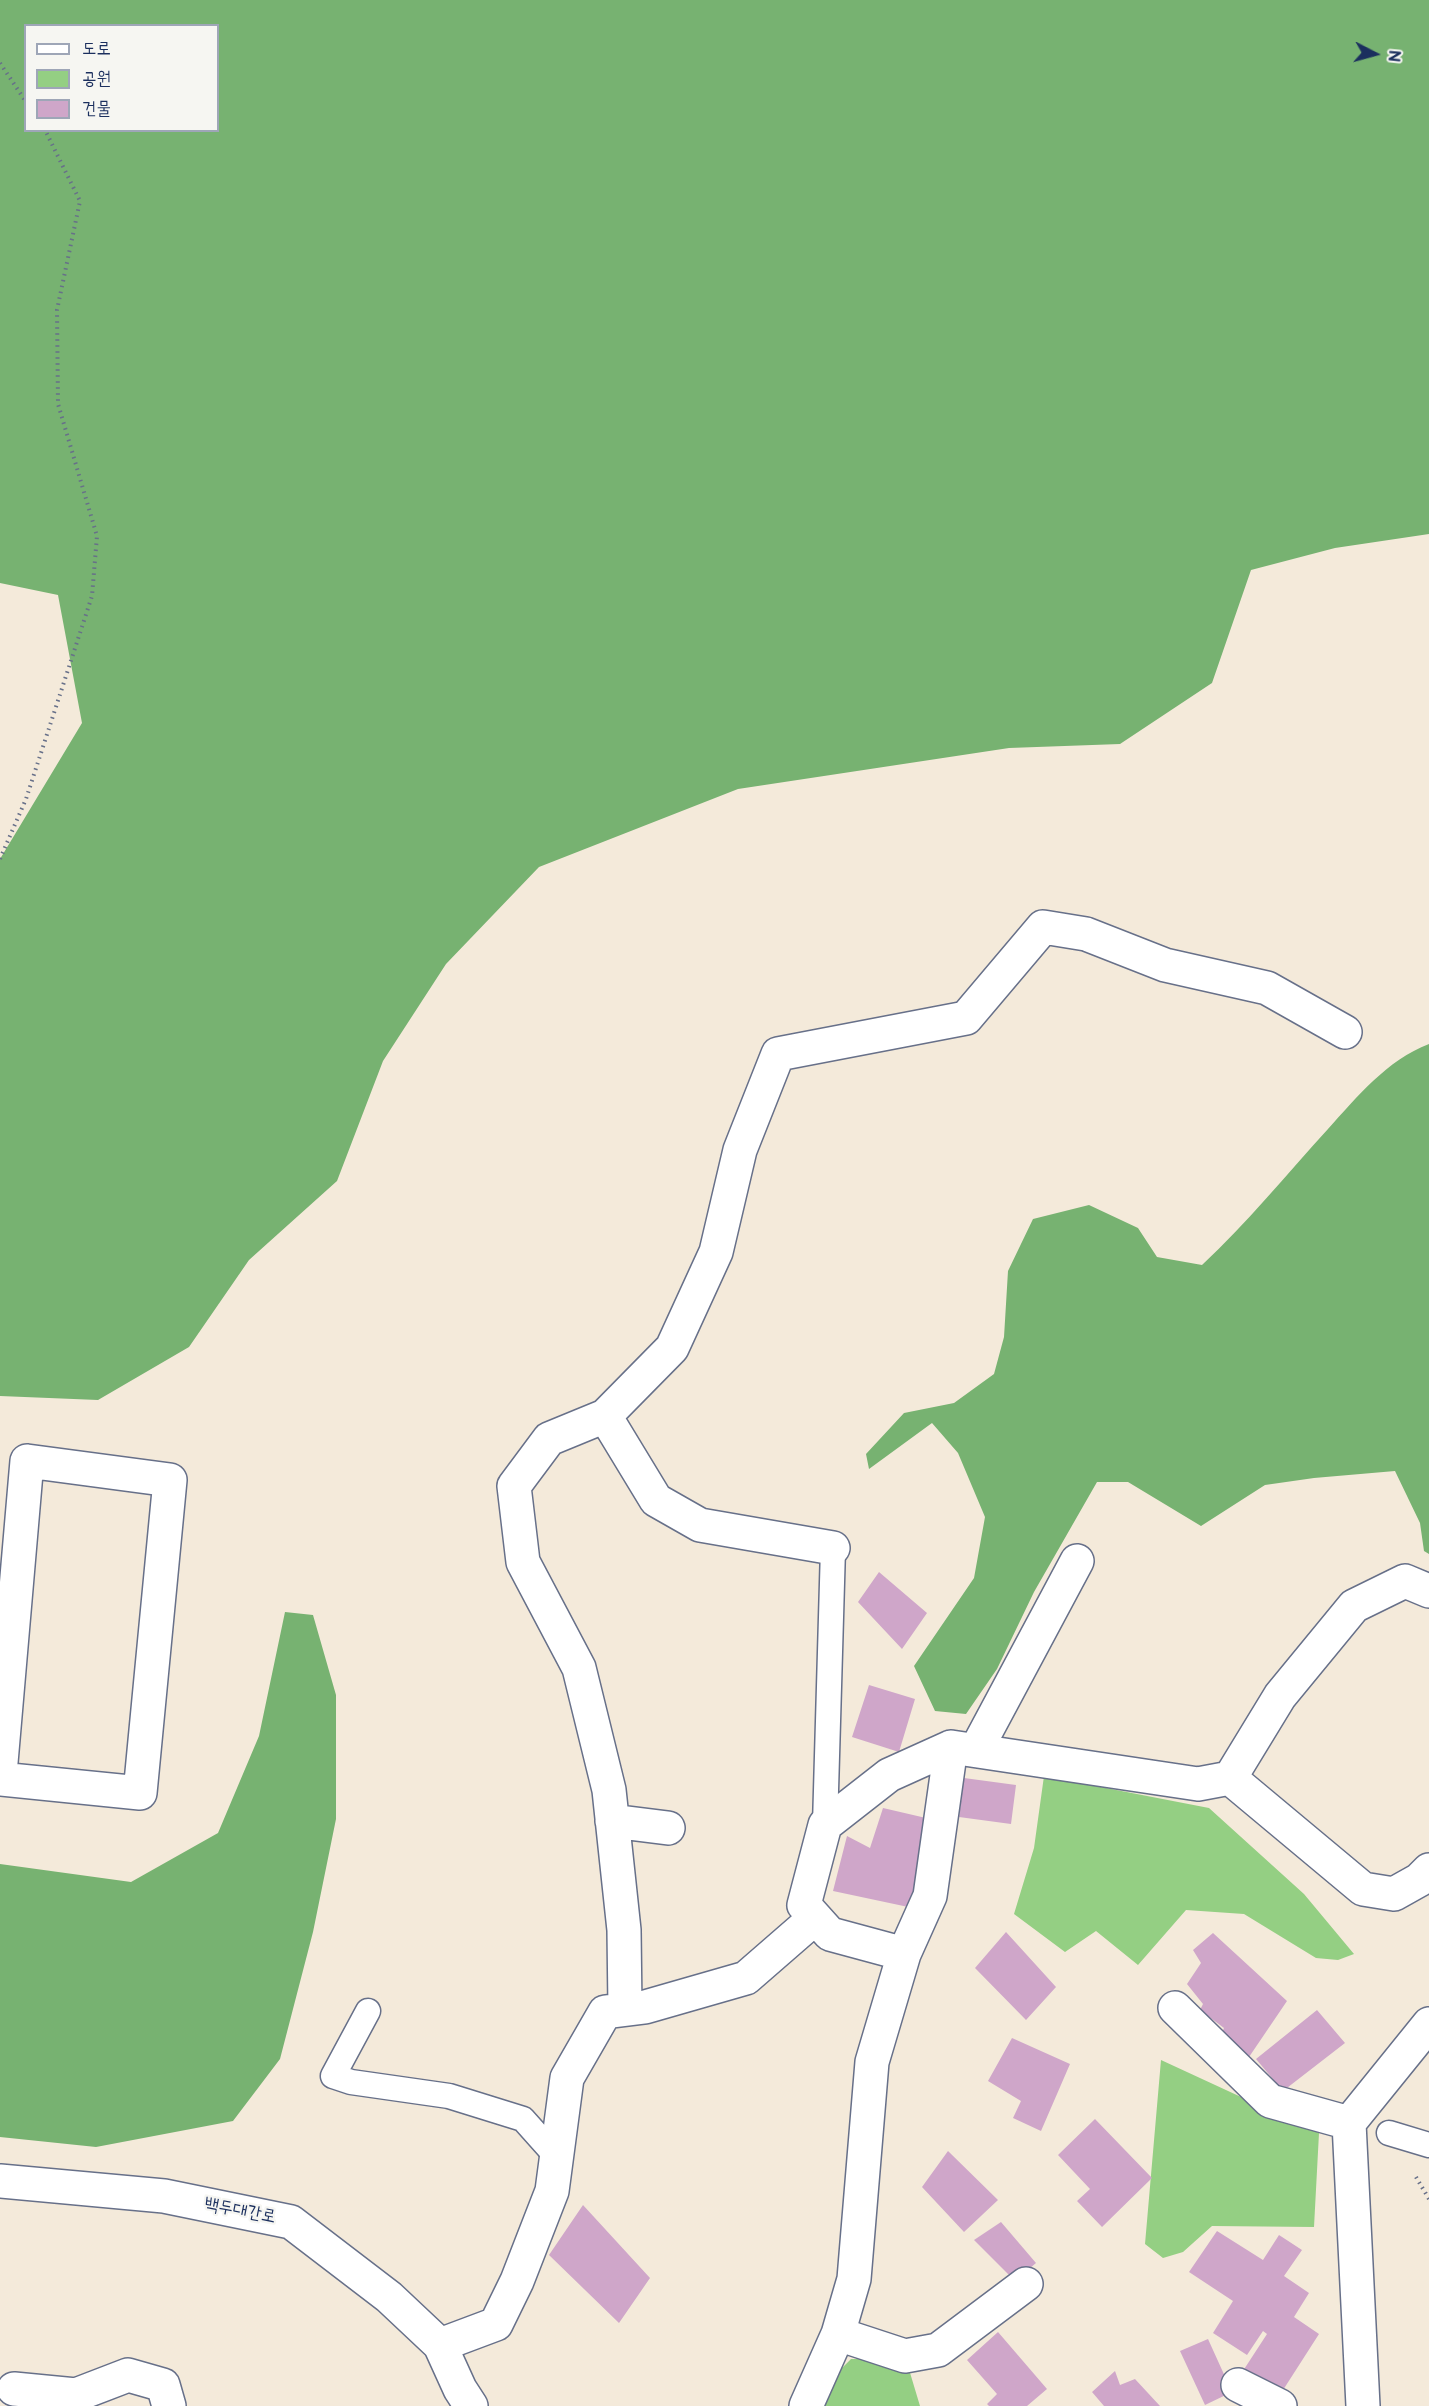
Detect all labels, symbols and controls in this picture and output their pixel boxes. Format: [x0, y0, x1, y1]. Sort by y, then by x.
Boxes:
legend [24, 24, 219, 132]
north arrow [1345, 24, 1405, 84]
text: 도로 [82, 38, 111, 59]
text: N [1383, 49, 1403, 63]
text: 공원 [82, 68, 111, 89]
text: 건물 [82, 98, 111, 119]
street label: 백두대간로 [202, 2193, 278, 2229]

